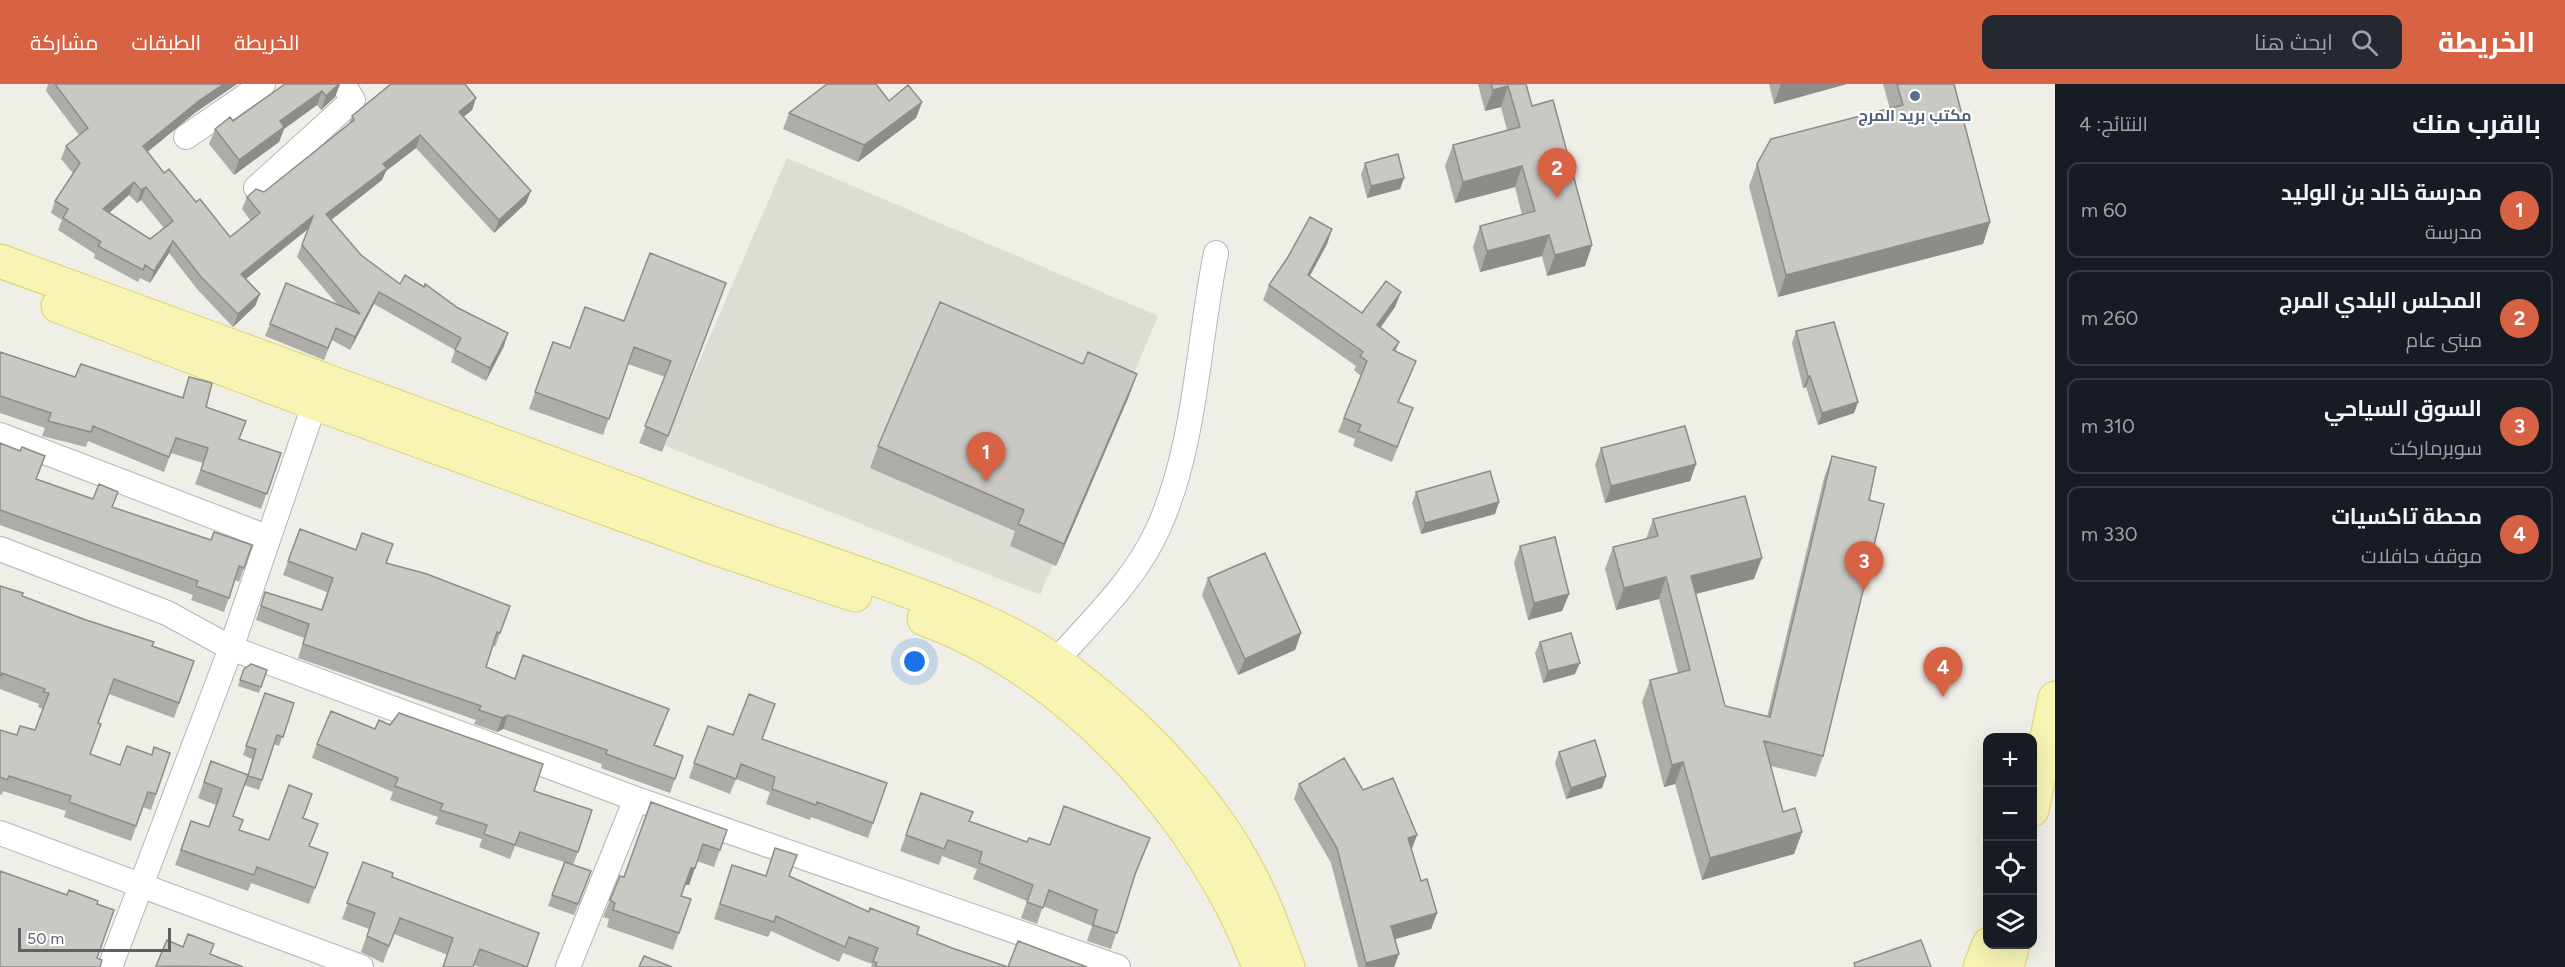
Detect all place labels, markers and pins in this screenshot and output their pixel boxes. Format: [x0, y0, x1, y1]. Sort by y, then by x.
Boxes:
marker: مكتب بريد المرج [1908, 89, 1922, 103]
place label: مكتب بريد المرج [1858, 106, 1972, 126]
pin: 2 [1538, 148, 1576, 198]
pin: 1 [966, 432, 1006, 482]
pin: 3 [1844, 542, 1884, 591]
pin: 4 [1924, 648, 1962, 697]

